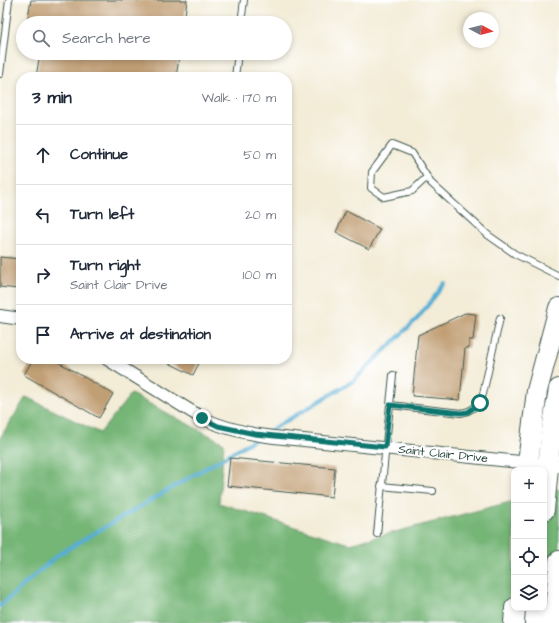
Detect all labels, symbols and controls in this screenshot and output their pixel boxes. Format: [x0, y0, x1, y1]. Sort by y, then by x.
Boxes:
north arrow [463, 12, 499, 48]
search box [16, 16, 292, 60]
icon: search [30, 27, 52, 49]
text: Search here [62, 28, 151, 49]
text: 3 min [32, 86, 72, 110]
text: Walk · 170 m [202, 89, 276, 107]
icon: ahead [32, 144, 54, 166]
text: Continue [70, 144, 128, 165]
text: 50 m [243, 146, 276, 164]
icon: left [32, 204, 54, 226]
text: Turn left [70, 204, 134, 225]
text: 20 m [245, 206, 276, 224]
text: Turn right [70, 255, 141, 276]
icon: right [32, 264, 54, 286]
text: 100 m [243, 266, 276, 284]
text: Saint Clair Drive [70, 276, 167, 294]
icon: arrive [32, 324, 54, 346]
text: Arrive at destination [70, 324, 211, 345]
route start [471, 394, 489, 412]
route end [193, 409, 211, 427]
street label: Saint Clair Drive [397, 441, 489, 467]
map controls [511, 467, 547, 611]
button: + [511, 467, 547, 503]
button: − [511, 503, 547, 539]
button: locate [511, 539, 547, 575]
button: layers [511, 575, 547, 611]

